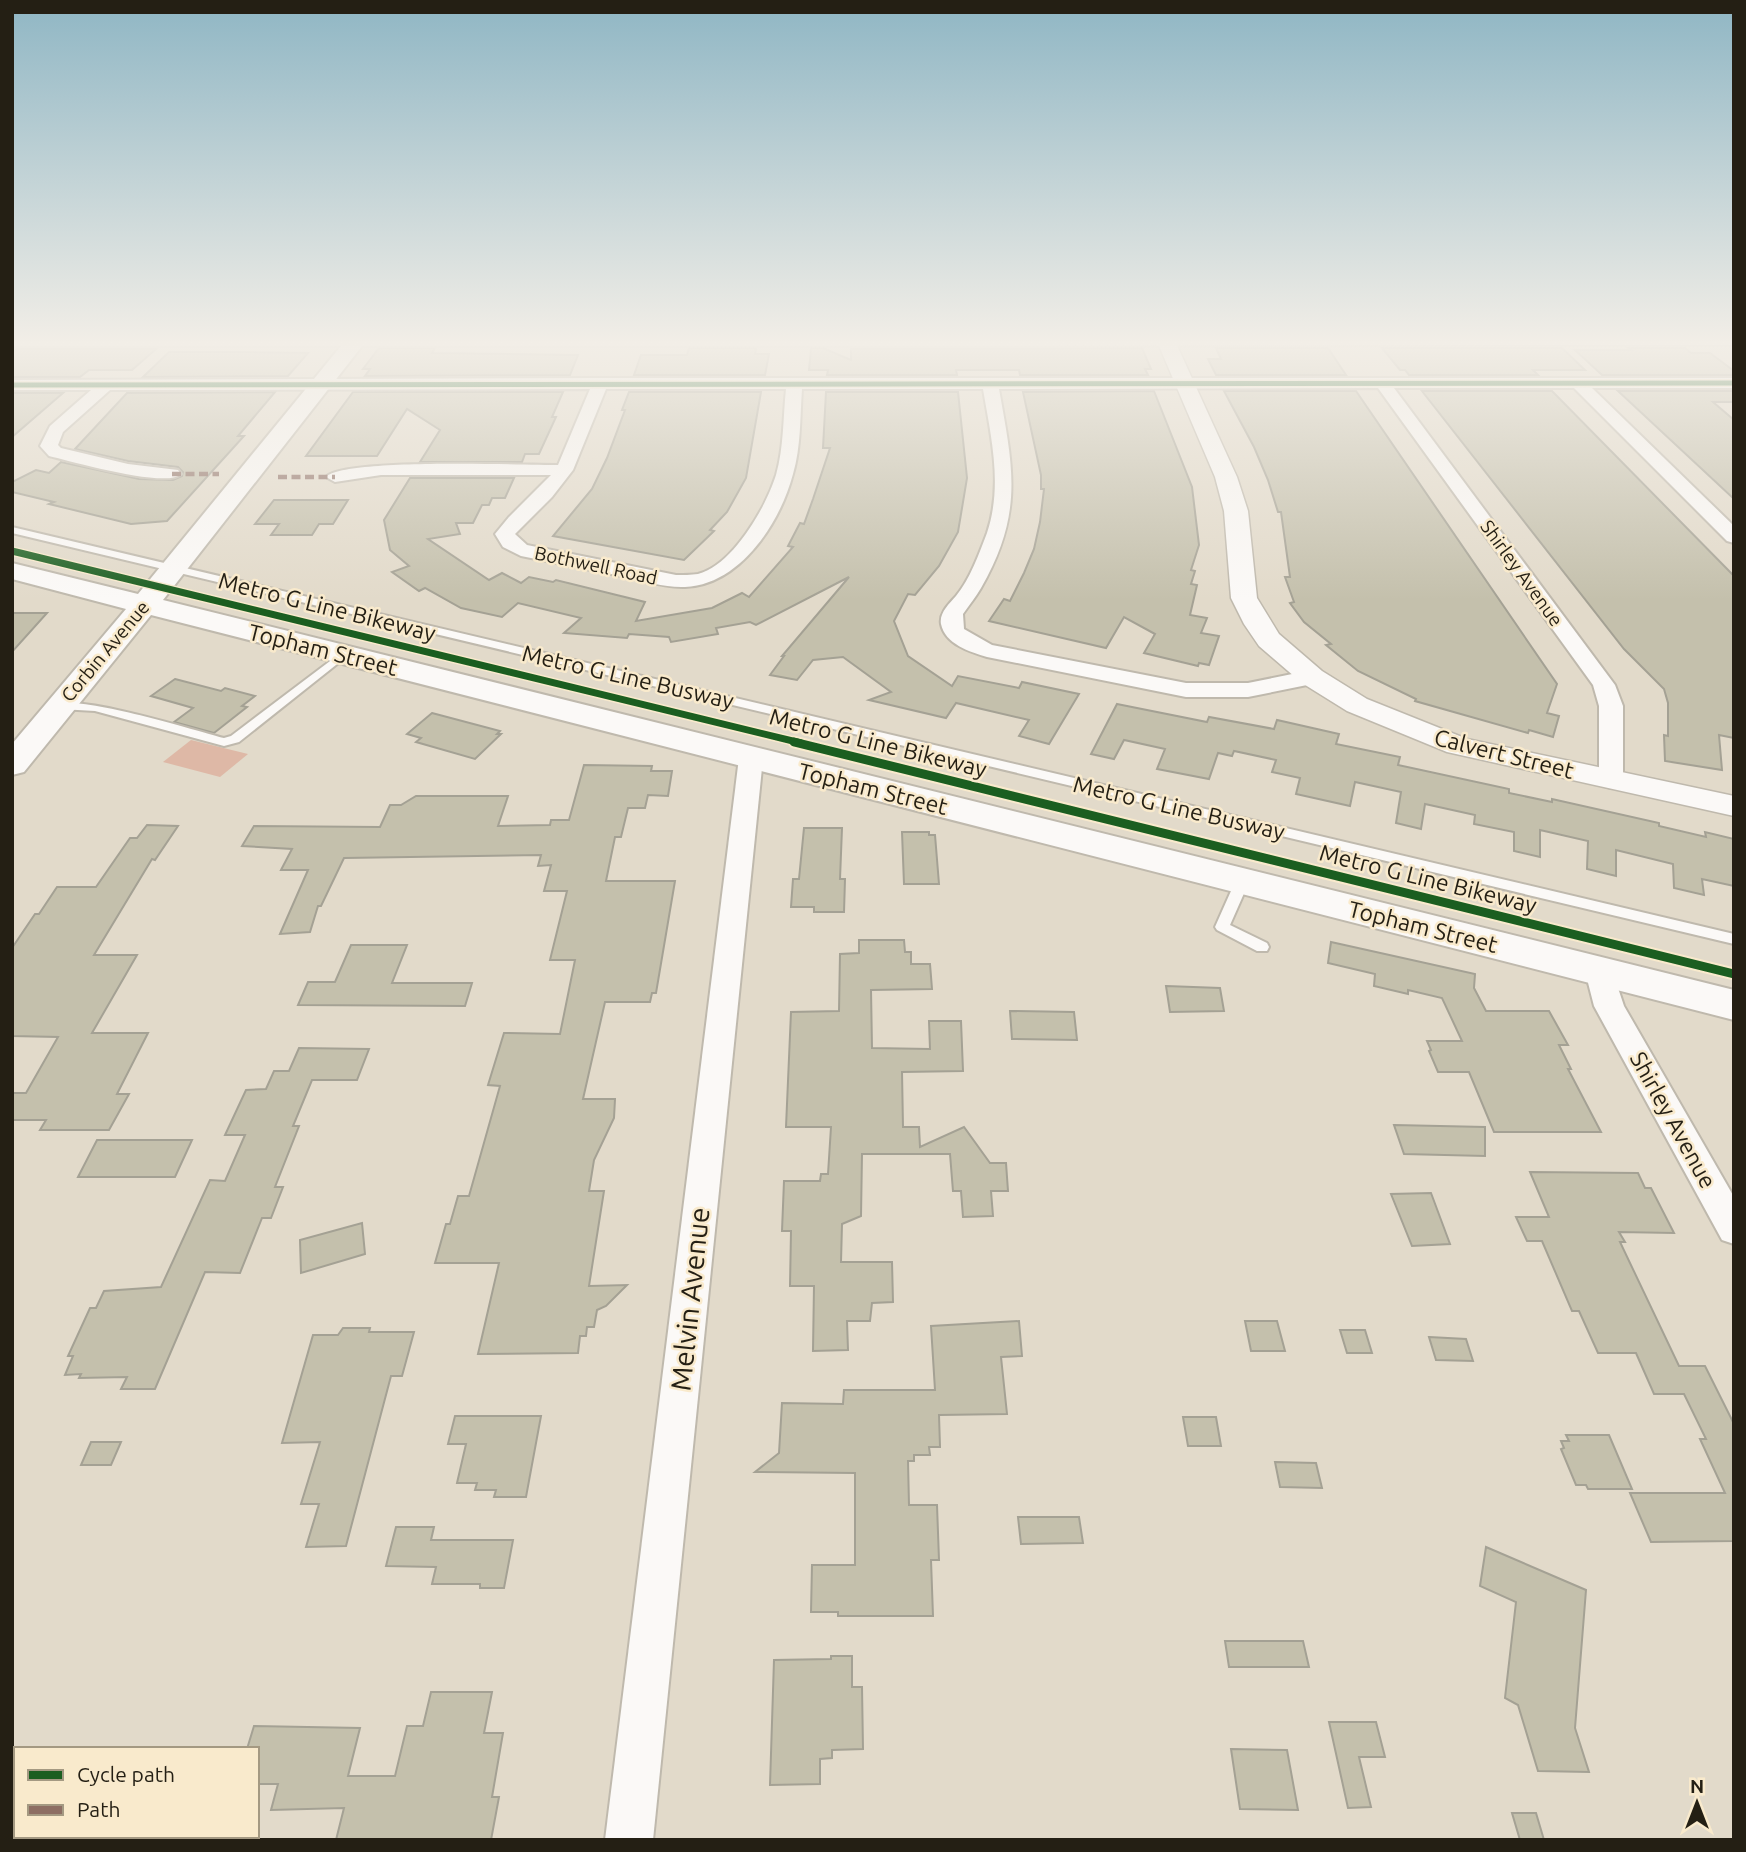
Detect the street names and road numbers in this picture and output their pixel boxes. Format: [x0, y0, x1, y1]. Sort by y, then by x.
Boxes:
street label: Shirley Avenue [1476, 516, 1568, 630]
street label: Bothwell Road [533, 541, 659, 589]
street label: Metro G Line Bikeway [216, 567, 438, 646]
street label: Corbin Avenue [56, 596, 154, 706]
street label: Topham Street [246, 619, 400, 680]
street label: Metro G Line Busway [520, 640, 736, 713]
street label: Metro G Line Bikeway [767, 703, 989, 782]
street label: Calvert Street [1432, 724, 1577, 783]
street label: Topham Street [796, 758, 950, 819]
street label: Metro G Line Busway [1071, 771, 1287, 844]
street label: Metro G Line Bikeway [1317, 839, 1539, 918]
street label: Topham Street [1346, 896, 1500, 957]
street label: Shirley Avenue [1626, 1047, 1721, 1192]
street label: Melvin Avenue [664, 1206, 715, 1392]

